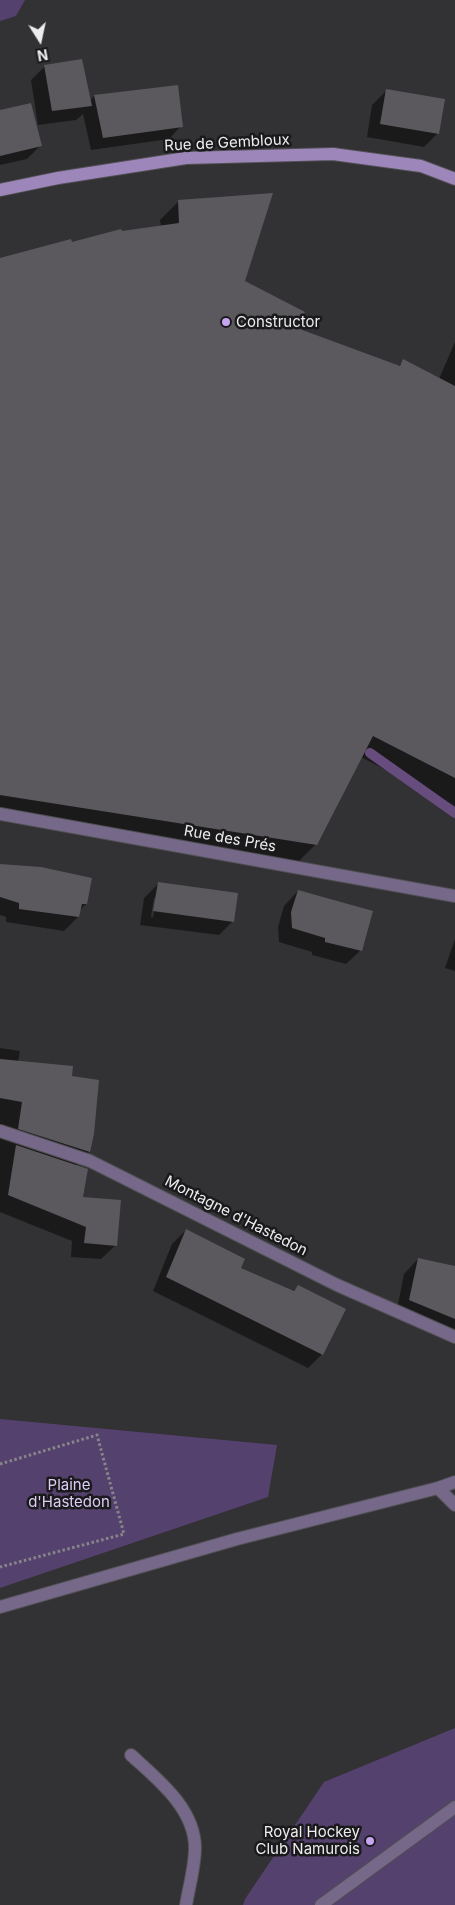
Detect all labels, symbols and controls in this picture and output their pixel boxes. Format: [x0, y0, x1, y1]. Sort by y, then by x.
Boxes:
north arrow [15, 15, 65, 65]
text: N [36, 46, 49, 65]
street label: Rue de Gembloux [164, 131, 290, 155]
place label: Constructor [236, 313, 320, 331]
marker: Constructor [220, 316, 232, 328]
street label: Rue des Prés [183, 822, 277, 856]
street label: Montagne d'Hastedon [162, 1172, 310, 1260]
park label: Plaine d'Hastedon [28, 1476, 110, 1511]
place label: Royal Hockey Club Namurois [255, 1823, 360, 1858]
marker: Royal Hockey Club Namurois [364, 1835, 376, 1847]

